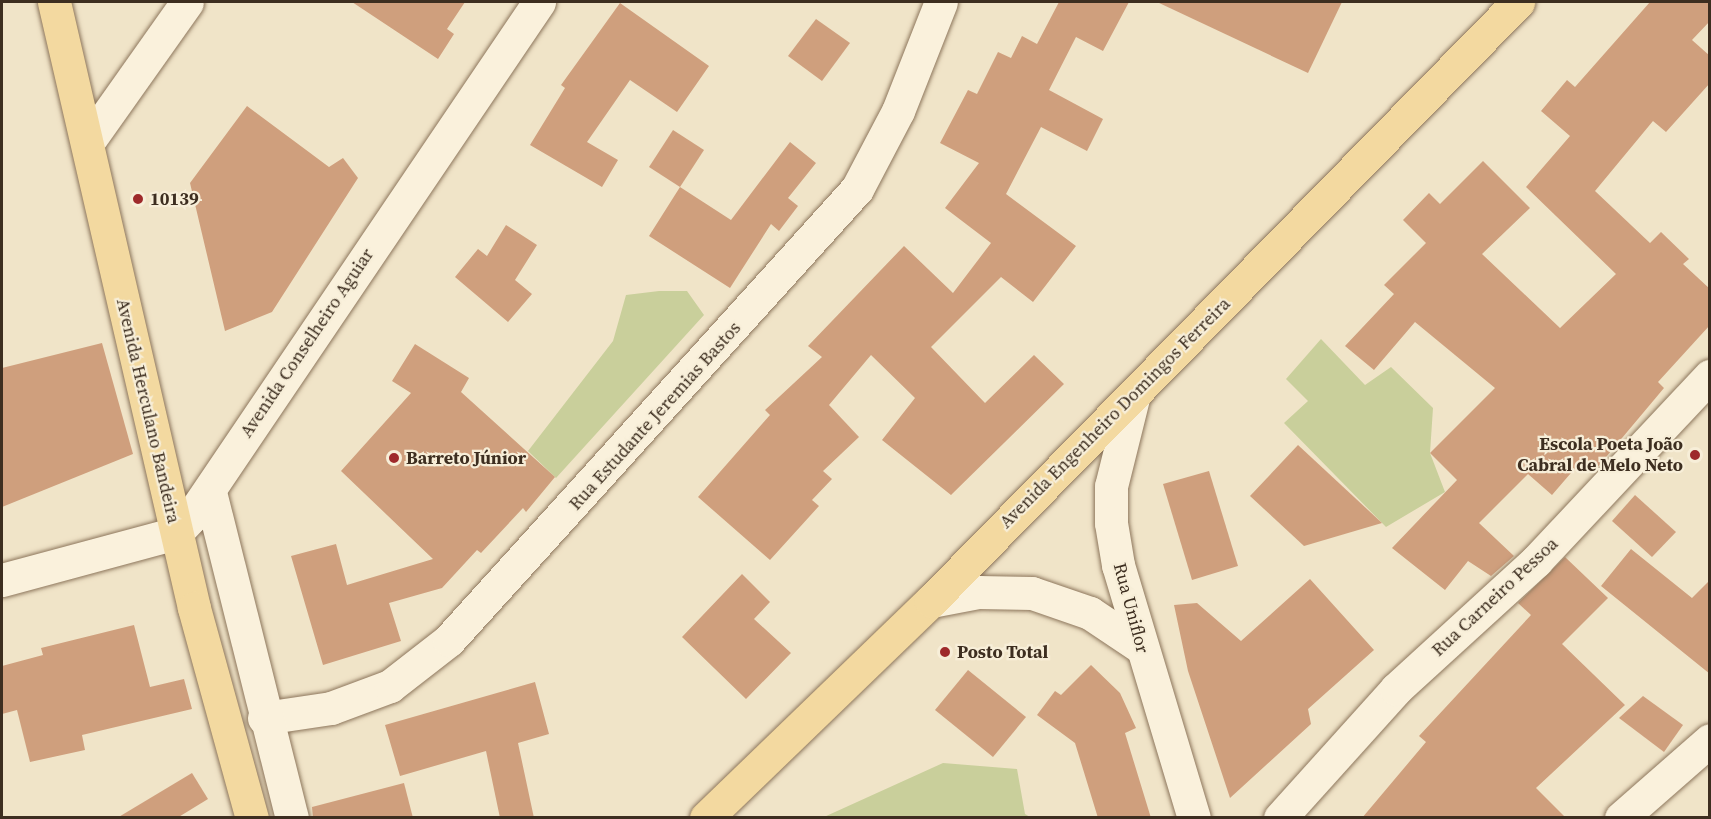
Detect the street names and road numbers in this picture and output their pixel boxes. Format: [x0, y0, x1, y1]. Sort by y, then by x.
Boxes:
street label: Avenida Conselheiro Aguiar [236, 244, 378, 442]
street label: Avenida Engenheiro Domingos Ferreira [995, 293, 1235, 533]
street label: Avenida Herculano Bandeira [112, 297, 184, 525]
street label: Rua Estudante Jeremias Bastos [565, 317, 745, 515]
street label: Rua Carneiro Pessoa [1427, 533, 1563, 661]
street label: Rua Uniflor [1109, 560, 1153, 656]

